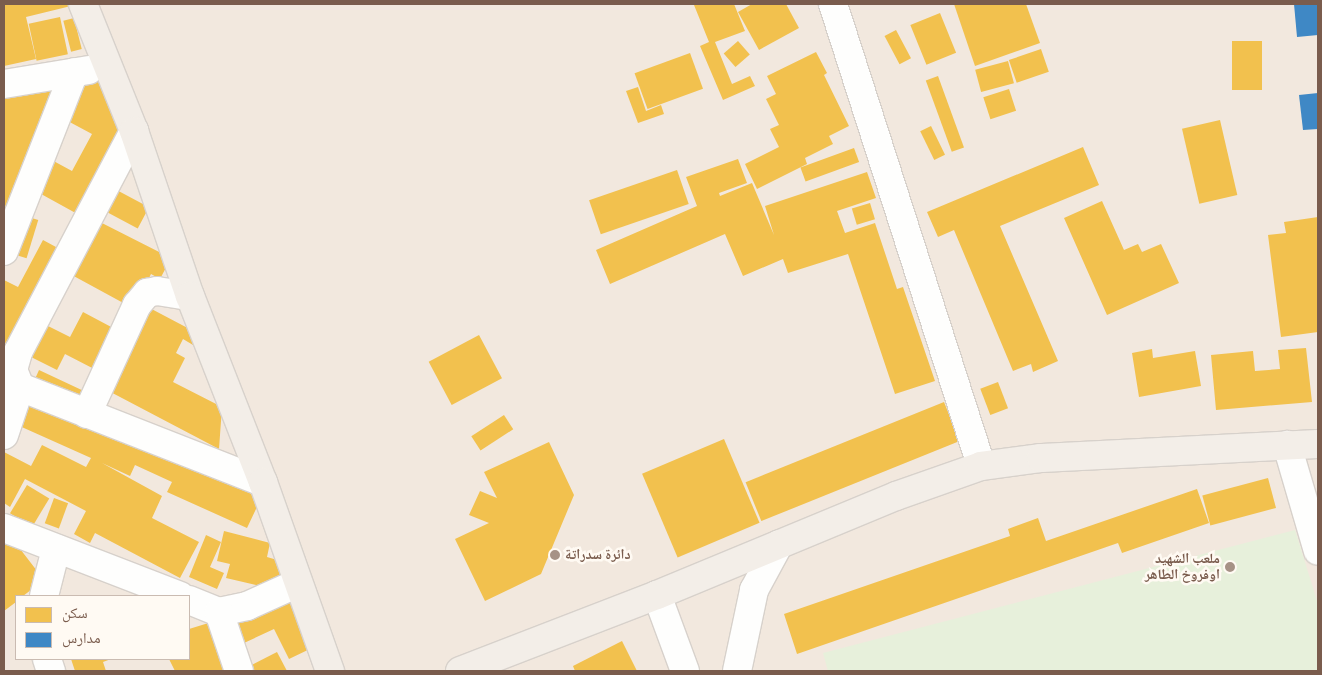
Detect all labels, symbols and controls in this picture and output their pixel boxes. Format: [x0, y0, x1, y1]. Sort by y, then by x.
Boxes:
place label: دائرة سدراتة [565, 547, 631, 563]
marker: دائرة سدراتة [549, 549, 561, 561]
place label: ملعب الشهيد اوفروخ الطاهر [1145, 551, 1220, 584]
marker: ملعب الشهيد اوفروخ الطاهر [1224, 561, 1236, 573]
legend [15, 595, 190, 660]
text: سكن [62, 604, 88, 622]
text: مدارس [62, 629, 101, 647]

